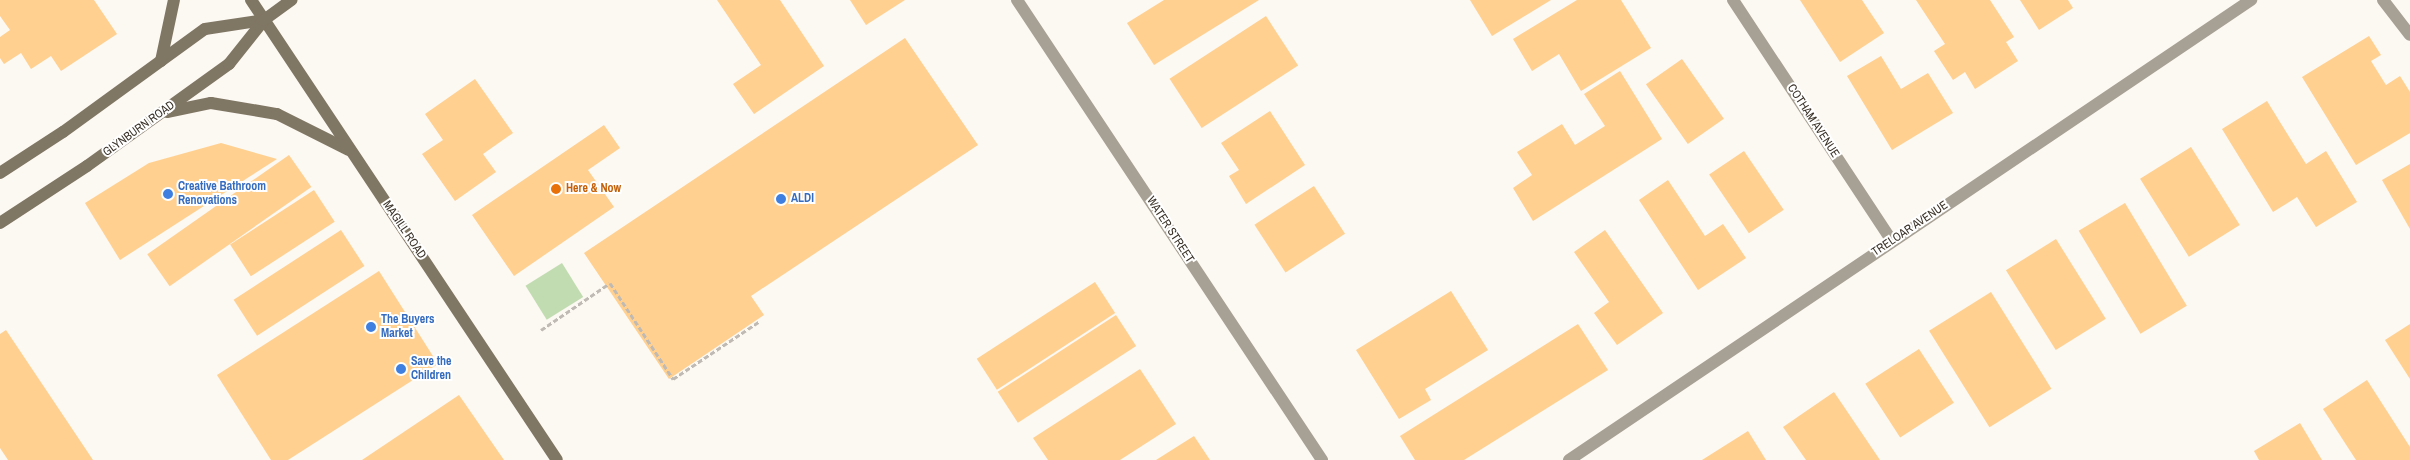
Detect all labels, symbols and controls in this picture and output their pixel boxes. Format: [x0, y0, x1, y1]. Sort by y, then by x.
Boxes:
street label: COTHAM AVENUE [1784, 81, 1842, 161]
street label: GLYNBURN ROAD [100, 98, 178, 160]
place label: Creative Bathroom Renovations [178, 180, 266, 208]
place label: Here & Now [566, 182, 621, 196]
marker: Here & Now [550, 183, 562, 195]
marker: Creative Bathroom Renovations [162, 188, 174, 200]
place label: ALDI [791, 192, 814, 206]
marker: ALDI [775, 193, 787, 205]
street label: WATER STREET [1143, 194, 1197, 266]
street label: MAGILL ROAD [379, 198, 429, 262]
street label: TRELOAR AVENUE [1869, 198, 1951, 260]
place label: The Buyers Market [381, 313, 435, 341]
marker: The Buyers Market [365, 321, 377, 333]
place label: Save the Children [411, 355, 451, 383]
marker: Save the Children [395, 363, 407, 375]

